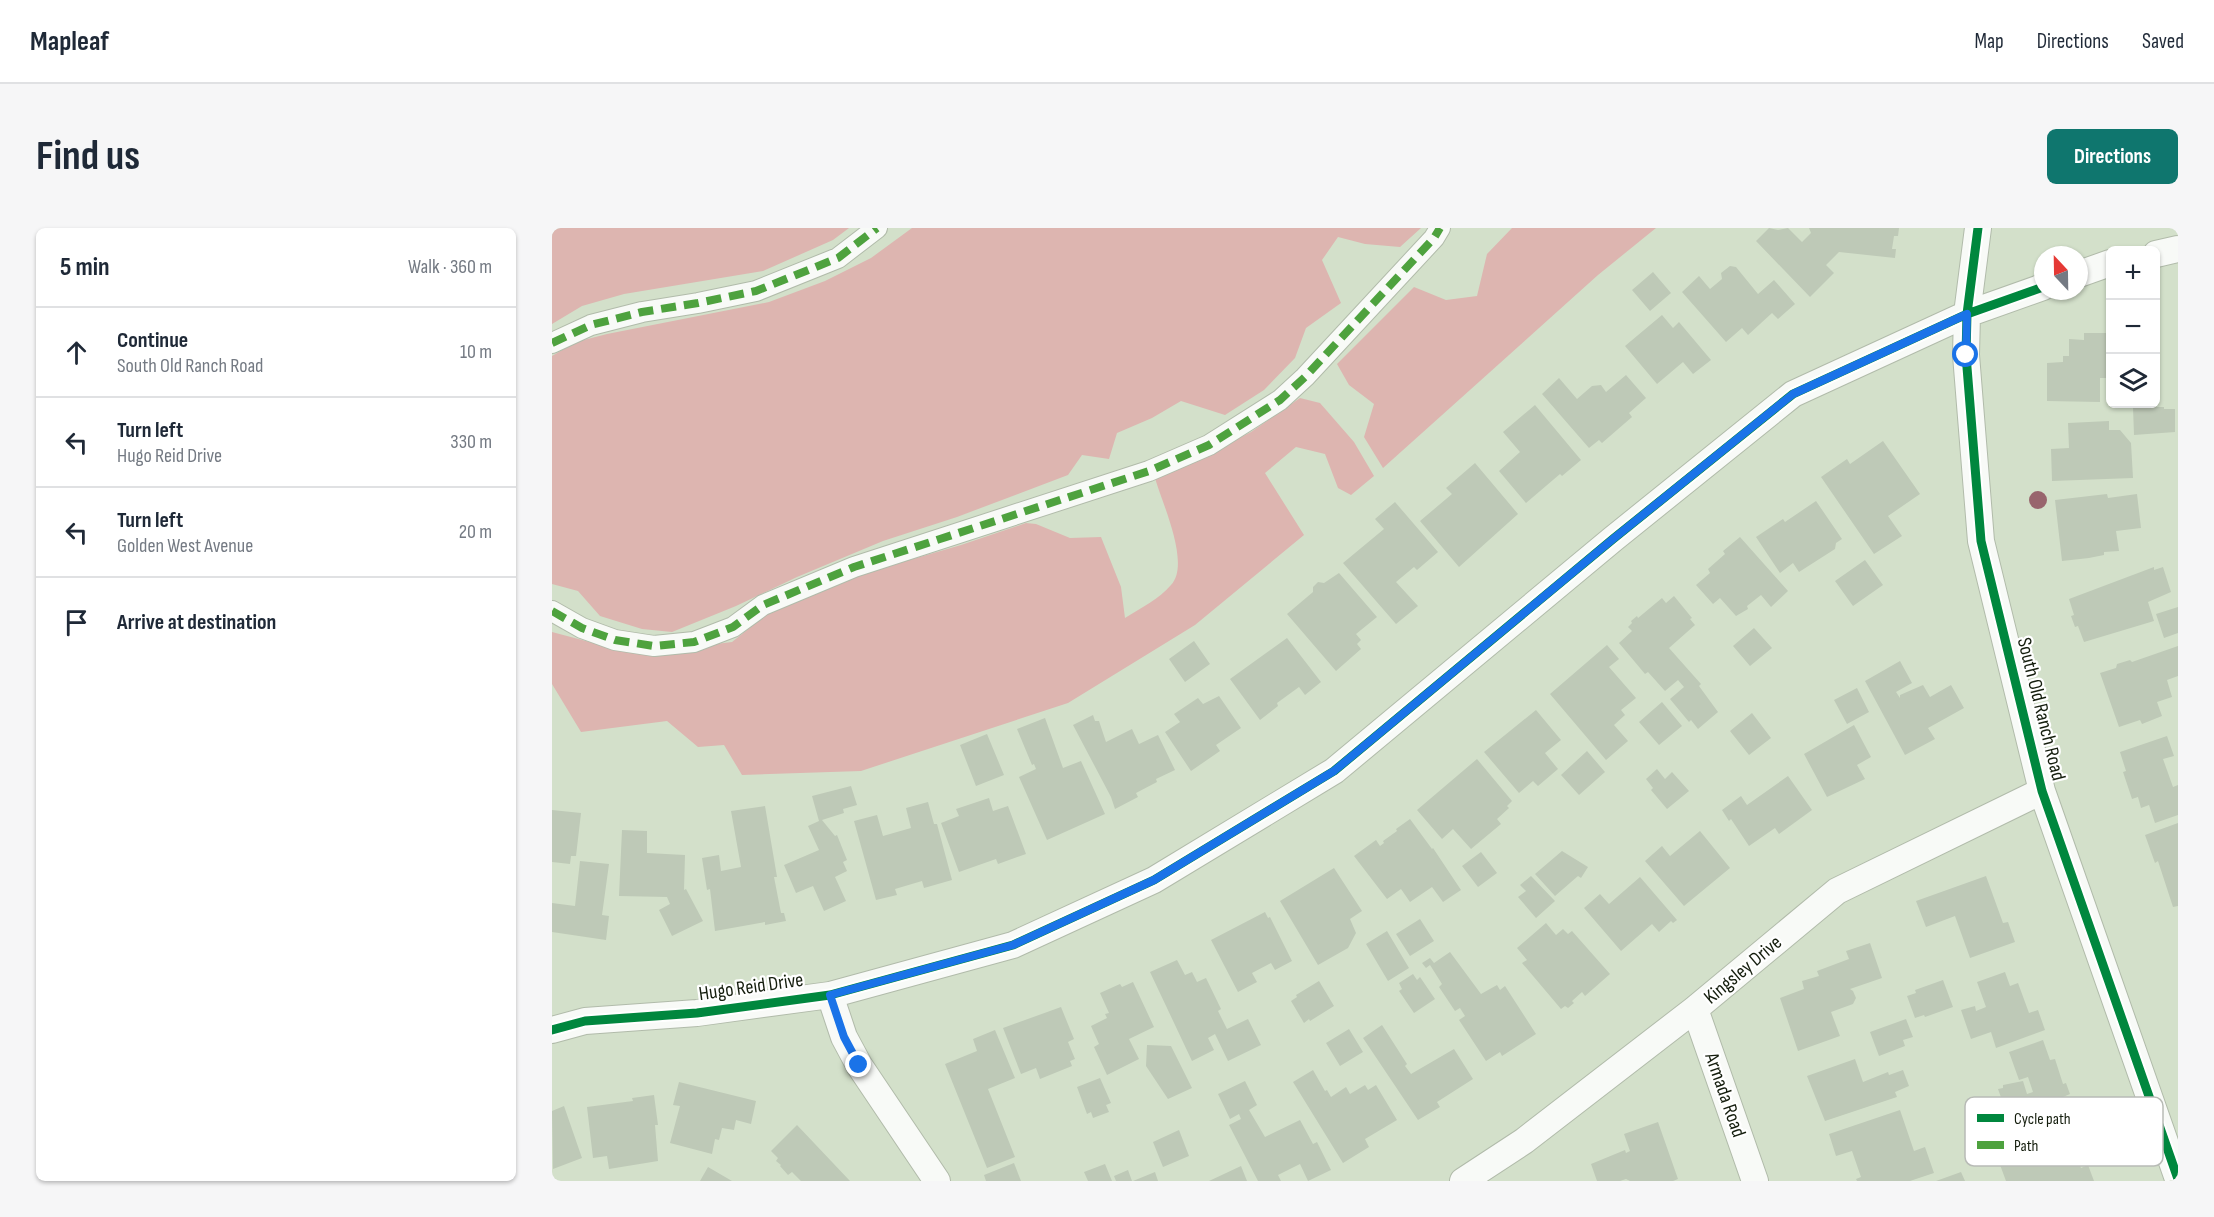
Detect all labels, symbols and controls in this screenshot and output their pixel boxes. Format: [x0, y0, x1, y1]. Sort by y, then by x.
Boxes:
text: Mapleaf [30, 25, 109, 58]
text: Map [1974, 29, 2004, 54]
text: Directions [2037, 29, 2109, 54]
text: Saved [2142, 29, 2184, 54]
button: Directions [2047, 129, 2178, 184]
text: Find us [36, 131, 140, 182]
north arrow [2034, 246, 2088, 300]
map controls [2106, 246, 2160, 408]
button: + [2106, 246, 2160, 300]
text: 5 min [60, 252, 110, 283]
text: Walk · 360 m [408, 255, 492, 279]
button: − [2106, 300, 2160, 354]
text: Continue [117, 327, 188, 354]
icon: ahead [60, 336, 93, 369]
text: 10 m [460, 340, 492, 364]
route start [1952, 341, 1978, 367]
text: South Old Ranch Road [117, 354, 263, 378]
button: layers [2106, 354, 2160, 408]
text: Turn left [117, 417, 183, 444]
icon: left [60, 426, 93, 459]
text: 330 m [450, 430, 492, 454]
text: Hugo Reid Drive [117, 444, 222, 468]
text: Turn left [117, 507, 183, 534]
icon: left [60, 516, 93, 549]
text: 20 m [459, 520, 492, 544]
text: Golden West Avenue [117, 534, 253, 558]
icon: arrive [60, 606, 93, 639]
text: Arrive at destination [117, 609, 276, 636]
street label: South Old Ranch Road [2012, 635, 2070, 783]
street label: Kingsley Drive [1699, 931, 1787, 1009]
street label: Hugo Reid Drive [697, 968, 805, 1006]
street label: Armada Road [1699, 1049, 1751, 1140]
route end [845, 1051, 871, 1077]
legend [1965, 1097, 2163, 1166]
text: Cycle path [2014, 1110, 2071, 1129]
text: Path [2014, 1137, 2038, 1156]

